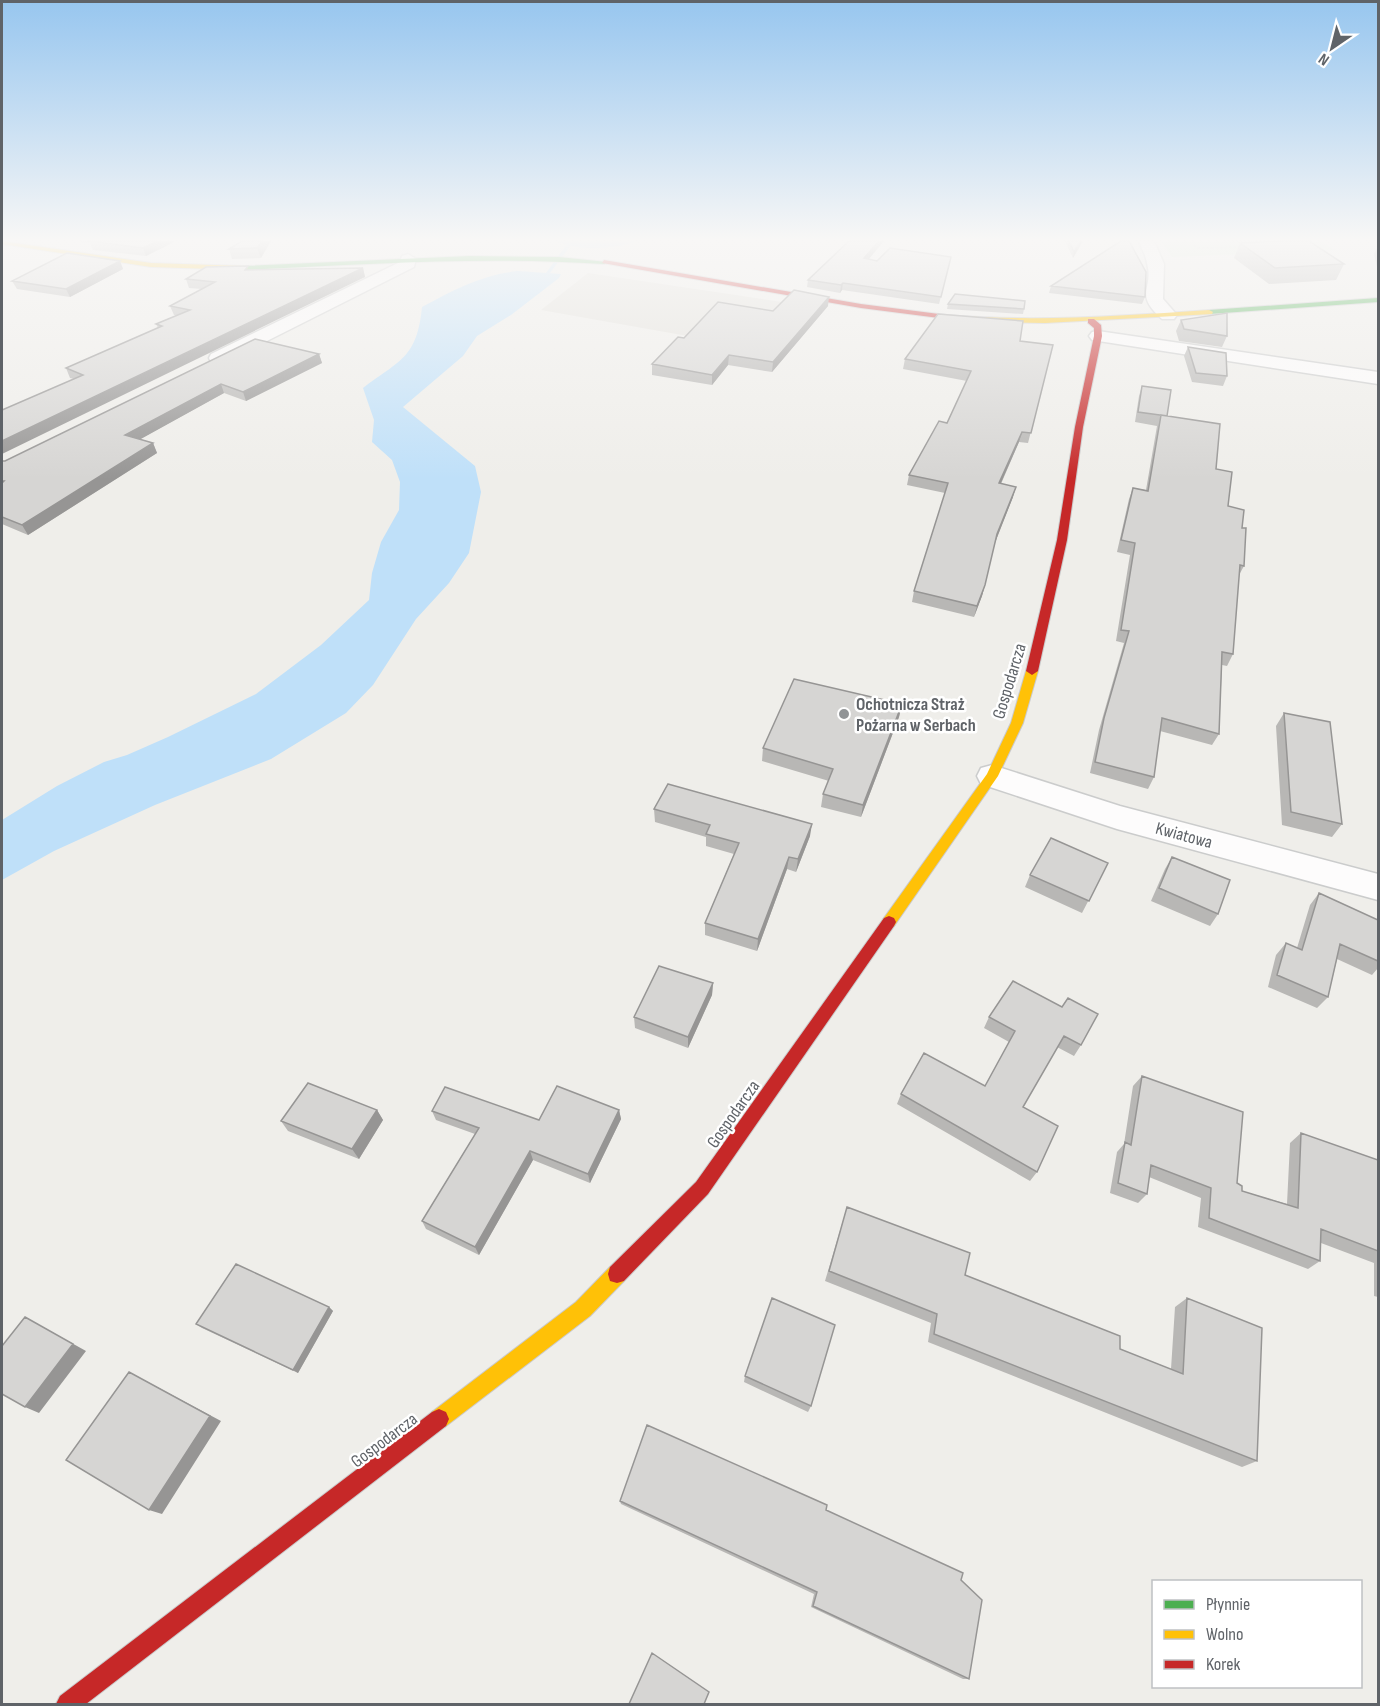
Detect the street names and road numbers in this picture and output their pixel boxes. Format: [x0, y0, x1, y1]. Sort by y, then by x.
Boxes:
street label: Gospodarcza [988, 641, 1031, 721]
street label: Kwiatowa [1153, 818, 1215, 853]
street label: Gospodarcza [703, 1076, 764, 1152]
street label: Gospodarcza [347, 1409, 422, 1472]

